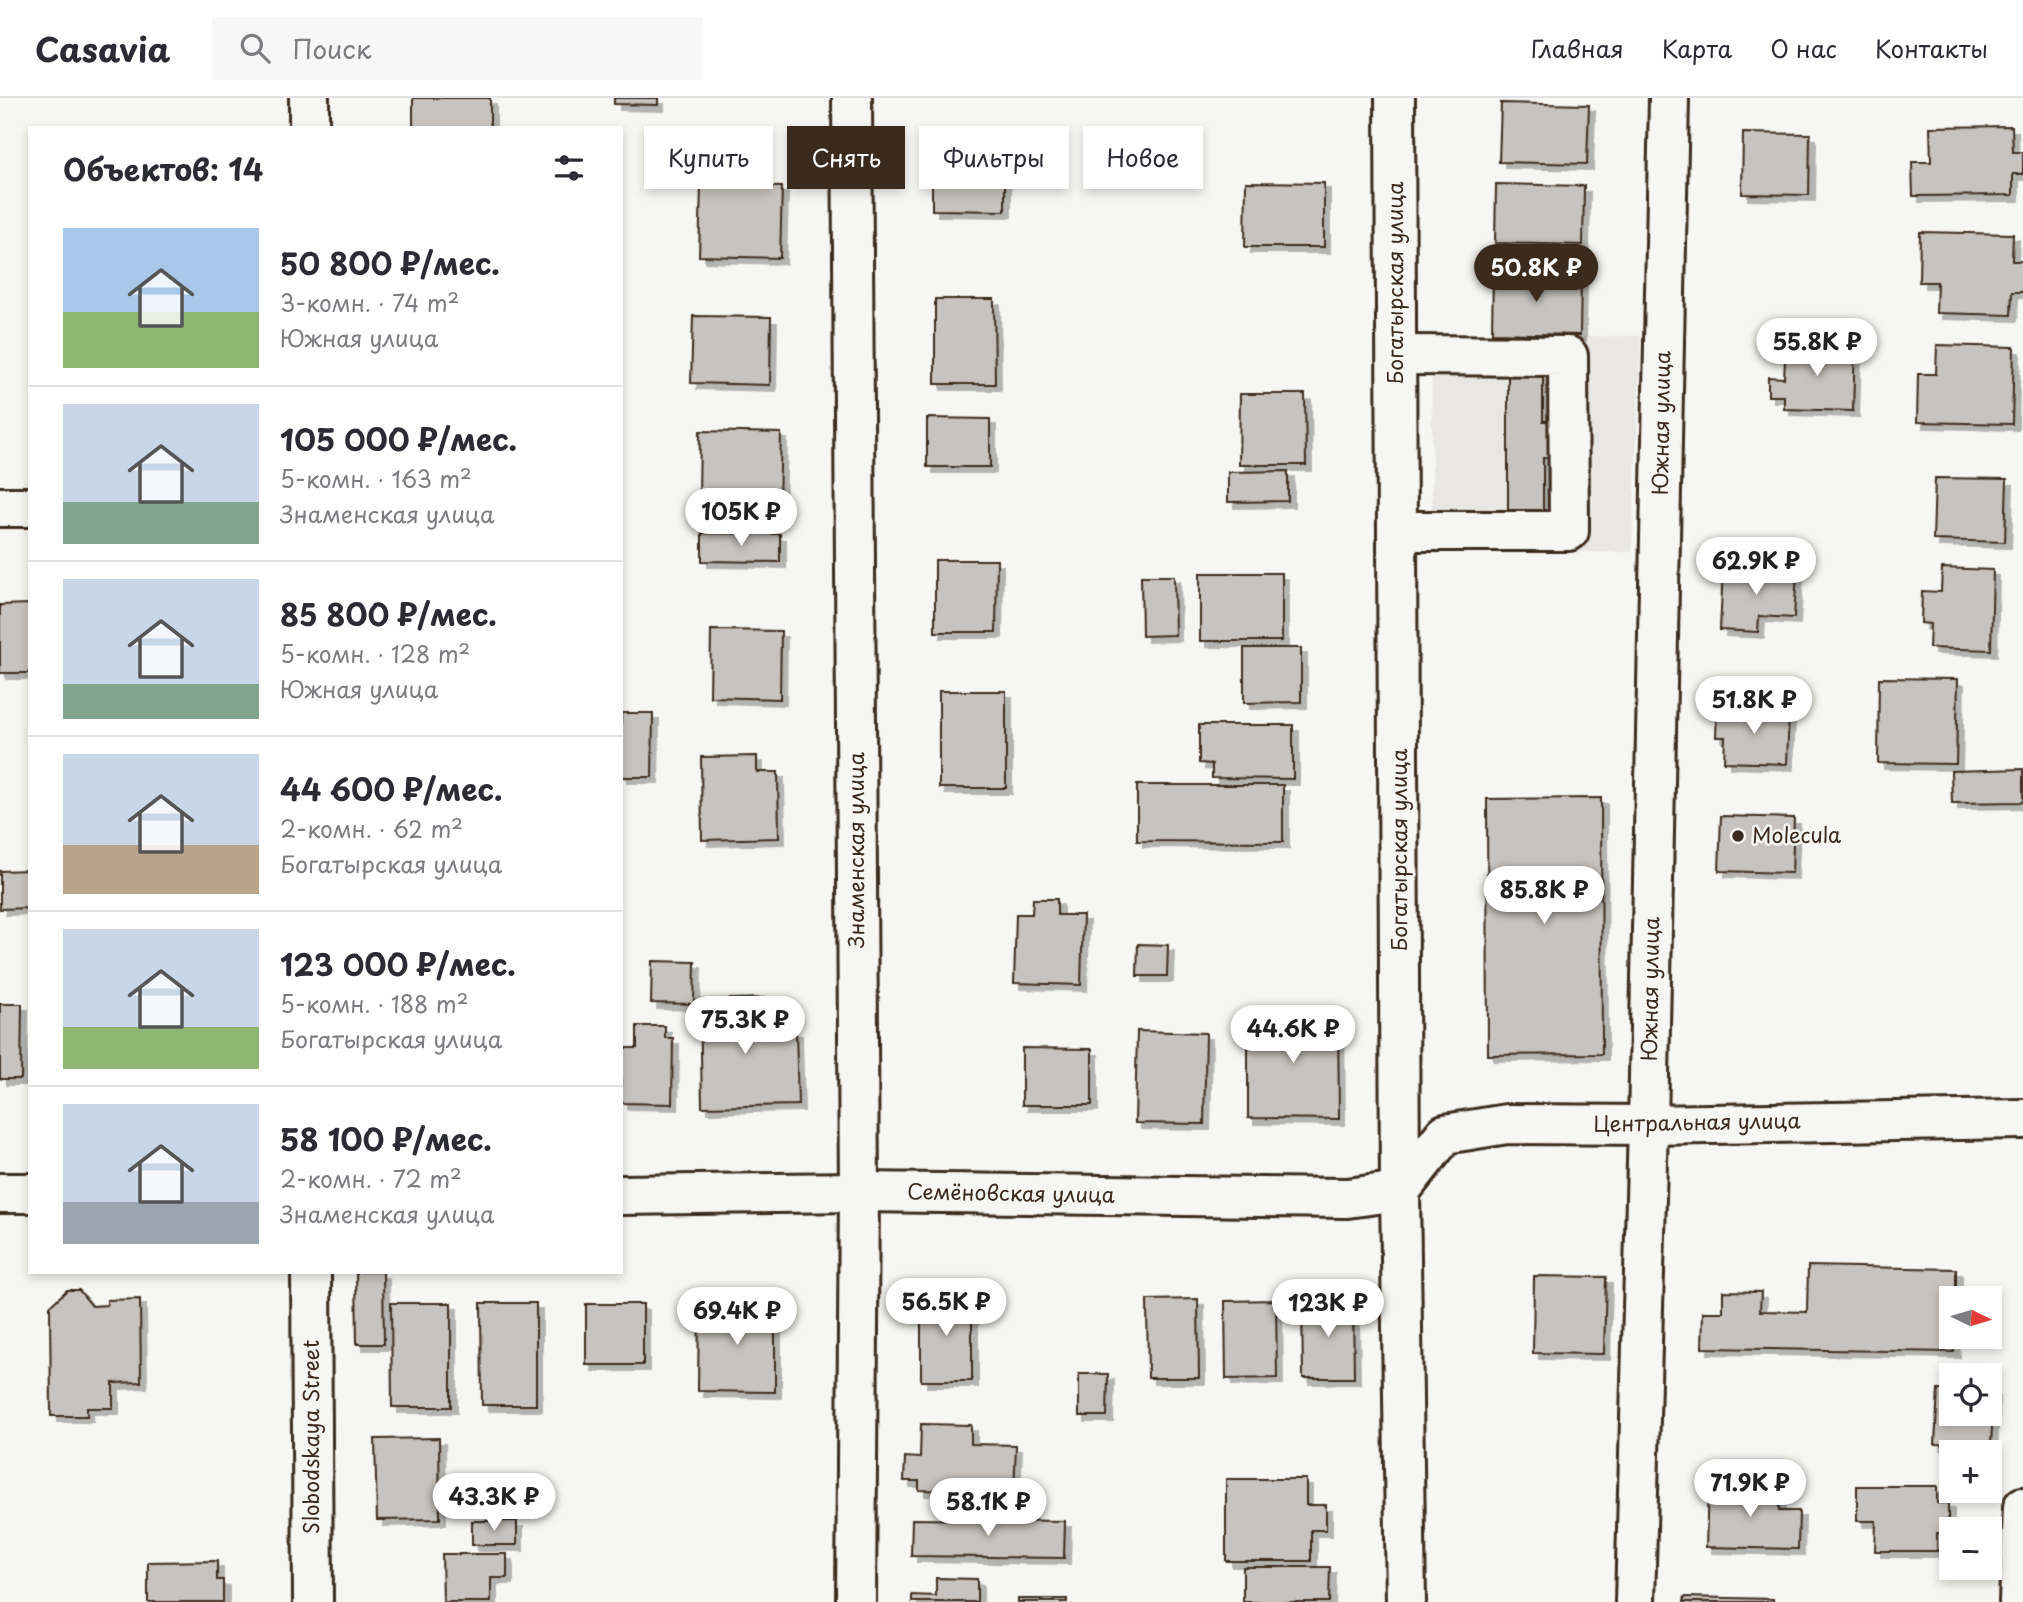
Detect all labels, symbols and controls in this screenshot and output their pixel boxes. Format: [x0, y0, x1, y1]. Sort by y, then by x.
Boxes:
search box [212, 17, 702, 80]
text: Casavia [35, 23, 170, 73]
icon: search [236, 29, 274, 67]
text: Поиск [292, 29, 371, 68]
text: Главная [1531, 30, 1624, 66]
text: Карта [1662, 30, 1732, 66]
text: О нас [1770, 30, 1837, 66]
text: Контакты [1875, 30, 1988, 66]
chip: Купить [644, 126, 773, 189]
chip: Снять [787, 126, 905, 189]
chip: Фильтры [919, 126, 1069, 189]
chip: Новое [1083, 126, 1203, 189]
text: Объектов: 14 [63, 146, 263, 191]
icon: filters [550, 149, 588, 187]
street label: Богатырская улица [1378, 181, 1410, 384]
text: 50 800 ₽/мес. [280, 240, 500, 285]
pin: 50.8K ₽ [1471, 244, 1601, 304]
text: 50.8K ₽ [1490, 249, 1582, 284]
icon: home [119, 256, 203, 340]
text: 3-комн. · 74 m² [280, 285, 459, 320]
pin: 55.8K ₽ [1752, 318, 1882, 378]
text: Южная улица [280, 320, 438, 355]
text: 55.8K ₽ [1772, 323, 1862, 358]
street label: Южная улица [1643, 350, 1677, 495]
text: 105 000 ₽/мес. [280, 416, 517, 461]
icon: home [119, 432, 203, 516]
text: 5-комн. · 163 m² [280, 461, 472, 496]
pin: 105K ₽ [684, 489, 798, 548]
text: 105K ₽ [701, 493, 781, 528]
text: Знаменская улица [280, 496, 495, 531]
pin: 62.9K ₽ [1691, 538, 1821, 597]
text: 62.9K ₽ [1712, 542, 1800, 577]
text: 85 800 ₽/мес. [280, 591, 497, 636]
icon: home [119, 607, 203, 691]
text: 5-комн. · 128 m² [280, 636, 470, 671]
text: Южная улица [280, 671, 438, 706]
pin: 51.8K ₽ [1689, 676, 1819, 736]
text: 51.8K ₽ [1711, 681, 1797, 716]
street label: Богатырская улица [1382, 748, 1414, 951]
street label: Знаменская улица [839, 751, 871, 949]
text: 44 600 ₽/мес. [280, 766, 502, 811]
icon: home [119, 782, 203, 866]
text: 2-комн. · 62 m² [280, 811, 463, 846]
place label: Molecula [1752, 818, 1841, 850]
marker: Molecula [1730, 828, 1746, 844]
text: Богатырская улица [280, 846, 502, 881]
pin: 85.8K ₽ [1479, 866, 1609, 926]
text: 85.8K ₽ [1500, 871, 1588, 906]
street label: Южная улица [1632, 916, 1666, 1061]
text: 123 000 ₽/мес. [280, 941, 516, 986]
icon: home [119, 957, 203, 1041]
text: 5-комн. · 188 m² [280, 986, 469, 1021]
pin: 75.3K ₽ [680, 996, 810, 1056]
text: 75.3K ₽ [701, 1001, 789, 1036]
pin: 44.6K ₽ [1228, 1006, 1358, 1065]
text: 44.6K ₽ [1246, 1010, 1340, 1045]
text: Богатырская улица [280, 1021, 502, 1056]
street label: Центральная улица [1593, 1103, 1802, 1139]
text: 58 100 ₽/мес. [280, 1116, 492, 1161]
icon: home [119, 1132, 203, 1216]
text: 2-комн. · 72 m² [280, 1161, 462, 1196]
street label: Семёновская улица [907, 1174, 1116, 1210]
text: Знаменская улица [280, 1196, 495, 1231]
pin: 56.5K ₽ [881, 1278, 1011, 1338]
pin: 123K ₽ [1271, 1280, 1385, 1339]
text: 56.5K ₽ [901, 1283, 991, 1318]
text: 123K ₽ [1288, 1284, 1368, 1319]
north arrow [1939, 1286, 2002, 1349]
map controls [1939, 1286, 2002, 1580]
pin: 69.4K ₽ [672, 1288, 802, 1347]
text: 69.4K ₽ [693, 1292, 781, 1327]
street label: Slobodskaya Street [294, 1340, 326, 1534]
button: locate [1939, 1363, 2002, 1426]
button: + [1939, 1440, 2002, 1503]
pin: 71.9K ₽ [1685, 1460, 1815, 1519]
text: 71.9K ₽ [1710, 1464, 1790, 1499]
pin: 43.3K ₽ [429, 1474, 559, 1533]
text: 43.3K ₽ [449, 1478, 539, 1513]
pin: 58.1K ₽ [923, 1478, 1053, 1538]
text: 58.1K ₽ [945, 1483, 1031, 1518]
button: − [1939, 1517, 2002, 1580]

